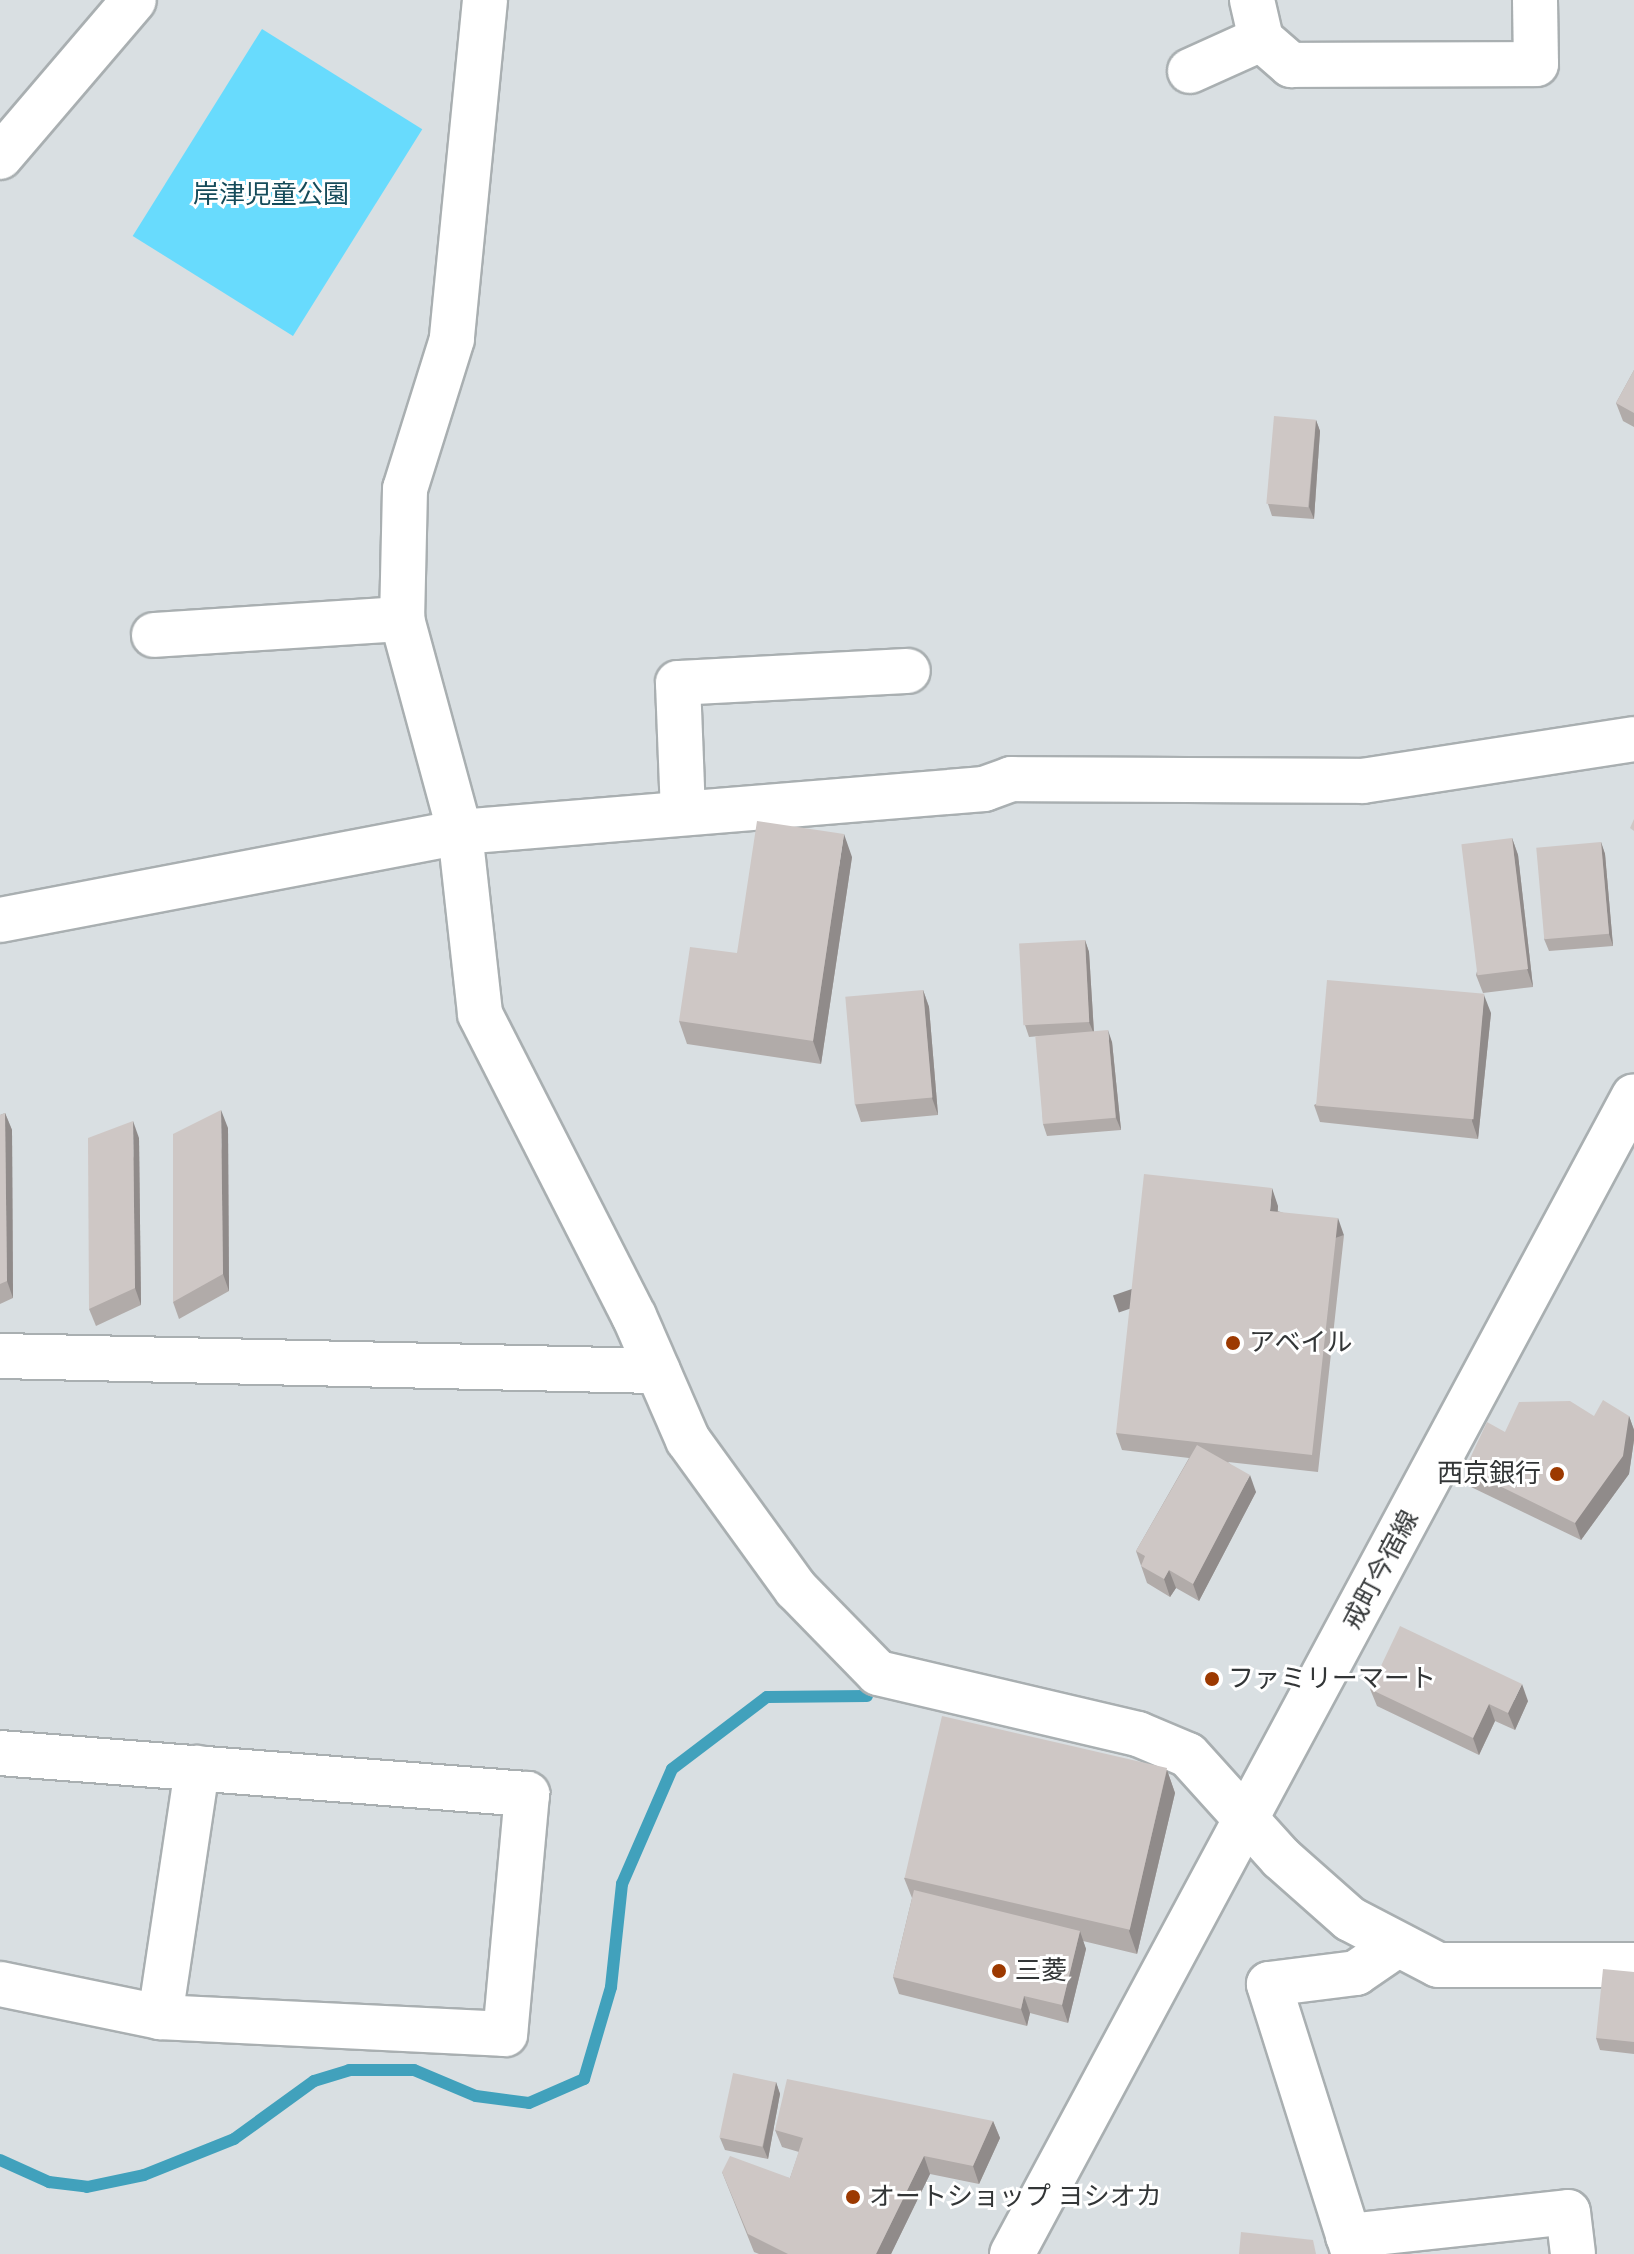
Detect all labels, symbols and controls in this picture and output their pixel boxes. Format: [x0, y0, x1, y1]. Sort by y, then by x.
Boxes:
park label: 岸津児童公園 [193, 179, 349, 211]
place label: アベイル [1249, 1327, 1353, 1359]
marker: アベイル [1224, 1334, 1242, 1352]
place label: 西京銀行 [1437, 1458, 1541, 1490]
marker: 西京銀行 [1548, 1465, 1566, 1483]
street label: 戒町今宿線 [1337, 1505, 1425, 1635]
place label: ファミリーマート [1228, 1663, 1436, 1695]
marker: ファミリーマート [1203, 1670, 1221, 1688]
place label: 三菱 [1015, 1955, 1067, 1987]
marker: 三菱 [990, 1962, 1008, 1980]
place label: オートショップ ヨシオカ [869, 2181, 1162, 2213]
marker: オートショップ ヨシオカ [844, 2188, 862, 2206]

